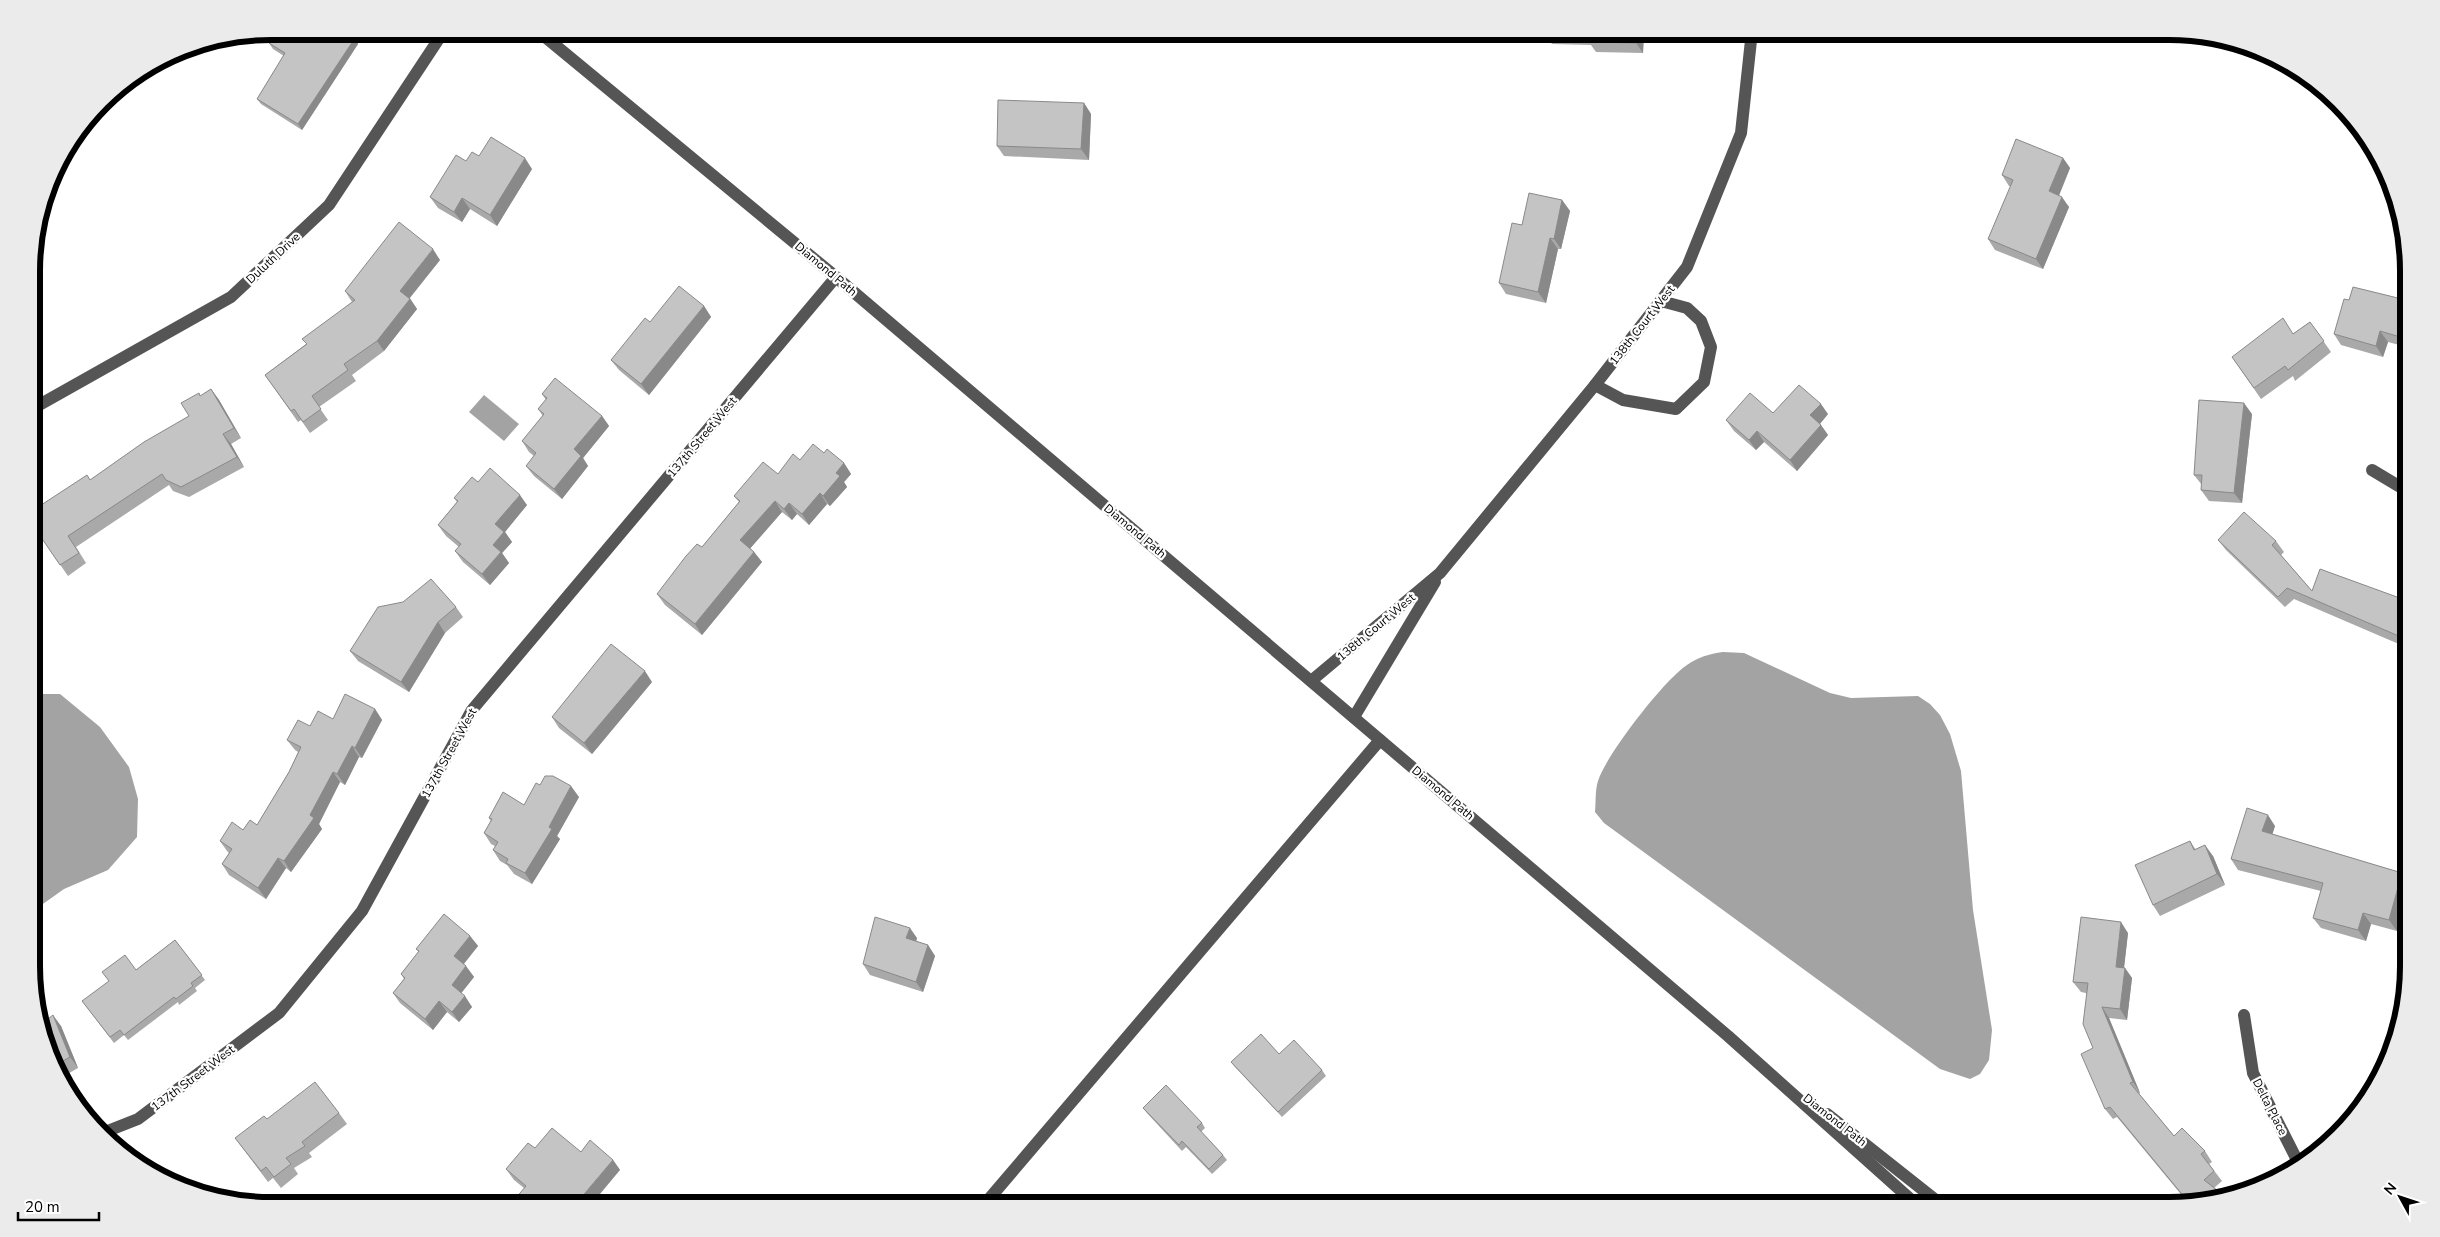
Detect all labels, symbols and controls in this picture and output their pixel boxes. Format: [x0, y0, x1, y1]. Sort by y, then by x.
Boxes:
street label: Duluth Drive [243, 229, 303, 287]
street label: Diamond Path [792, 238, 860, 300]
street label: 138th Court West [1606, 281, 1679, 368]
street label: 137th Street West [664, 393, 741, 481]
street label: Diamond Path [1101, 500, 1169, 562]
street label: 138th Court West [1334, 589, 1419, 664]
street label: 137th Street West [418, 705, 481, 801]
street label: Diamond Path [1409, 762, 1477, 824]
street label: 137th Street West [148, 1041, 239, 1115]
street label: Delta Place [2249, 1076, 2291, 1138]
street label: Diamond Path [1800, 1090, 1870, 1150]
north arrow [2375, 1172, 2425, 1222]
text: N [2380, 1179, 2401, 1199]
scale bar [18, 1190, 99, 1222]
text: 20 m [25, 1197, 60, 1217]

